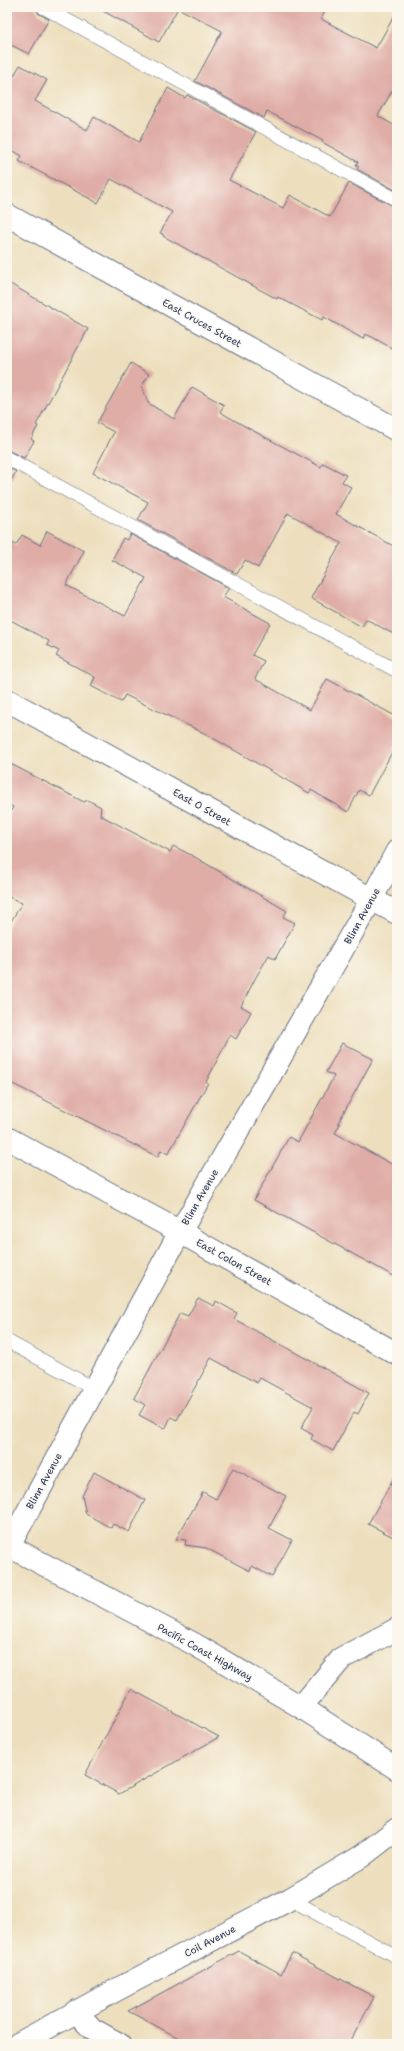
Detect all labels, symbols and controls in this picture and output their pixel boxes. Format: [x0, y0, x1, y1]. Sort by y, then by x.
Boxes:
street label: East Cruces Street [160, 296, 244, 350]
street label: East O Street [171, 786, 233, 828]
street label: Blinn Avenue [341, 885, 383, 947]
street label: Blinn Avenue [179, 1166, 221, 1227]
street label: East Colon Street [194, 1236, 274, 1288]
street label: Blinn Avenue [23, 1450, 65, 1512]
street label: Pacific Coast Highway [155, 1620, 255, 1684]
street label: Coil Avenue [182, 1922, 238, 1960]

